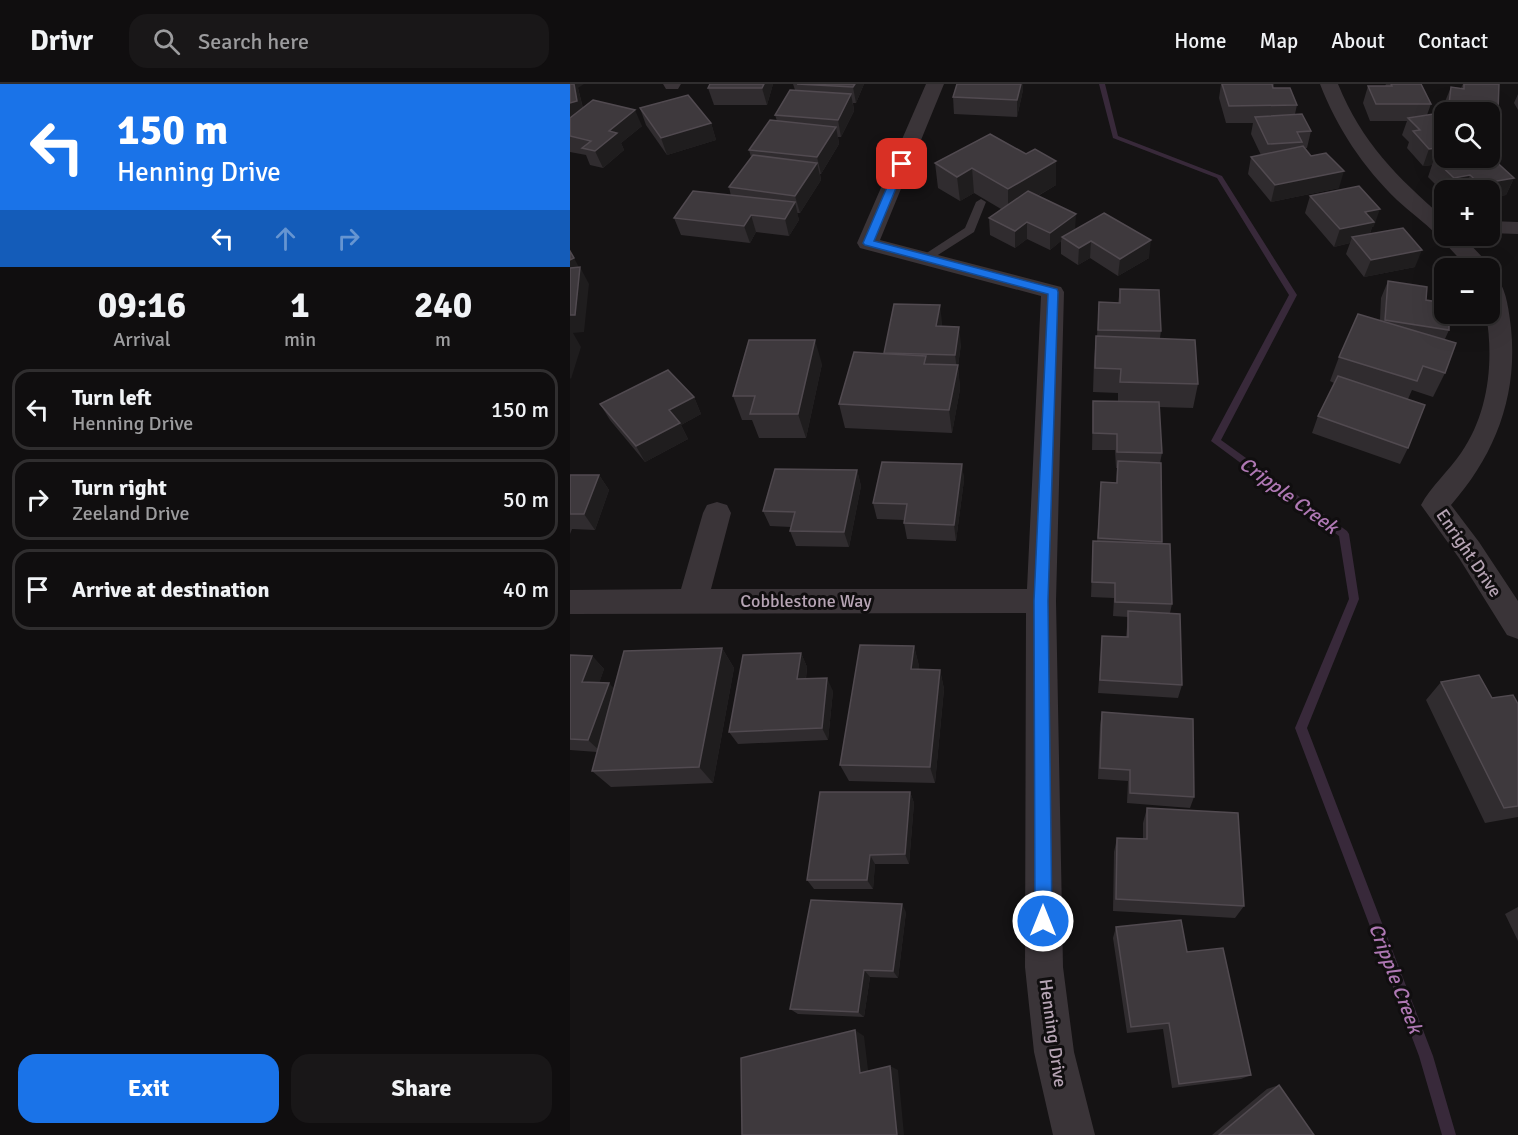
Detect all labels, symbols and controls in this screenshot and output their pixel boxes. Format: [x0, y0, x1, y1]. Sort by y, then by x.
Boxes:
search box [129, 14, 549, 68]
text: Drivr [30, 24, 93, 58]
icon: search [150, 25, 183, 58]
text: Search here [198, 28, 309, 55]
text: Home [1174, 28, 1227, 54]
text: Map [1260, 28, 1298, 54]
text: About [1331, 28, 1385, 54]
text: Contact [1418, 28, 1488, 54]
map controls [1434, 102, 1500, 324]
button: search [1434, 102, 1500, 168]
text: 150 m [117, 105, 228, 156]
icon: left [18, 108, 96, 186]
pin [876, 138, 927, 189]
icon: arrive [885, 147, 918, 180]
text: Henning Drive [117, 156, 281, 189]
button: + [1434, 180, 1500, 246]
icon: left [206, 222, 239, 255]
icon: ahead [269, 222, 302, 255]
icon: right [332, 222, 365, 255]
button: − [1434, 258, 1500, 324]
text: 09:16 [98, 283, 186, 328]
text: 1 [290, 283, 310, 328]
text: 240 [414, 283, 472, 328]
text: Arrival [113, 327, 171, 352]
text: min [284, 327, 316, 352]
text: m [435, 327, 451, 352]
text: Turn left [72, 384, 152, 411]
icon: left [21, 393, 54, 426]
text: 150 m [491, 396, 549, 423]
text: Henning Drive [72, 411, 193, 436]
water label: Cripple Creek [1235, 451, 1344, 541]
text: Turn right [72, 474, 167, 501]
icon: right [21, 483, 54, 516]
text: 50 m [503, 486, 549, 513]
text: Zeeland Drive [72, 501, 189, 526]
street label: Enright Drive [1431, 505, 1507, 601]
icon: arrive [21, 573, 54, 606]
text: Arrive at destination [72, 576, 269, 603]
text: 40 m [503, 576, 549, 603]
street label: Cobblestone Way [740, 590, 872, 612]
position arrow [1011, 889, 1075, 953]
water label: Cripple Creek [1363, 920, 1429, 1038]
street label: Henning Drive [1035, 977, 1071, 1089]
button: Exit [18, 1054, 279, 1123]
button: Share [291, 1054, 552, 1123]

